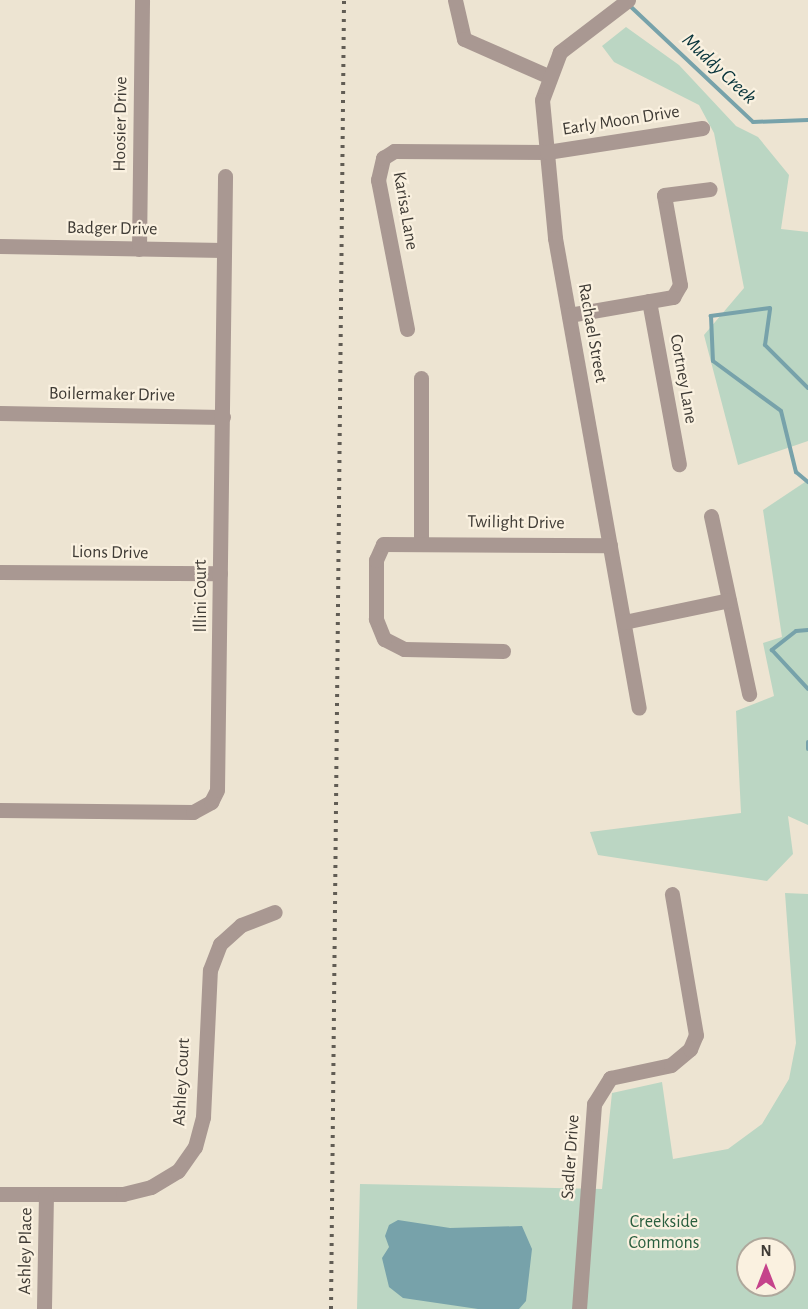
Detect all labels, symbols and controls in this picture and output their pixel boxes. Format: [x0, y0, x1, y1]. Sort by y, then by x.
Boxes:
water label: Muddy Creek [677, 28, 761, 110]
street label: Hoosier Drive [109, 76, 133, 172]
street label: Early Moon Drive [561, 101, 681, 141]
street label: Karisa Lane [387, 170, 423, 252]
street label: Badger Drive [67, 217, 157, 241]
street label: Rachael Street [573, 282, 611, 384]
street label: Cortney Lane [664, 332, 702, 426]
street label: Boilermaker Drive [49, 383, 175, 407]
street label: Twilight Drive [467, 511, 565, 535]
street label: Lions Drive [71, 542, 149, 564]
street label: Illini Court [190, 559, 212, 633]
street label: Ashley Court [169, 1037, 195, 1127]
street label: Sadler Drive [557, 1114, 585, 1200]
street label: Ashley Place [14, 1207, 38, 1295]
park label: Creekside Commons [629, 1212, 699, 1254]
north arrow [736, 1237, 796, 1297]
text: N [760, 1243, 772, 1259]

